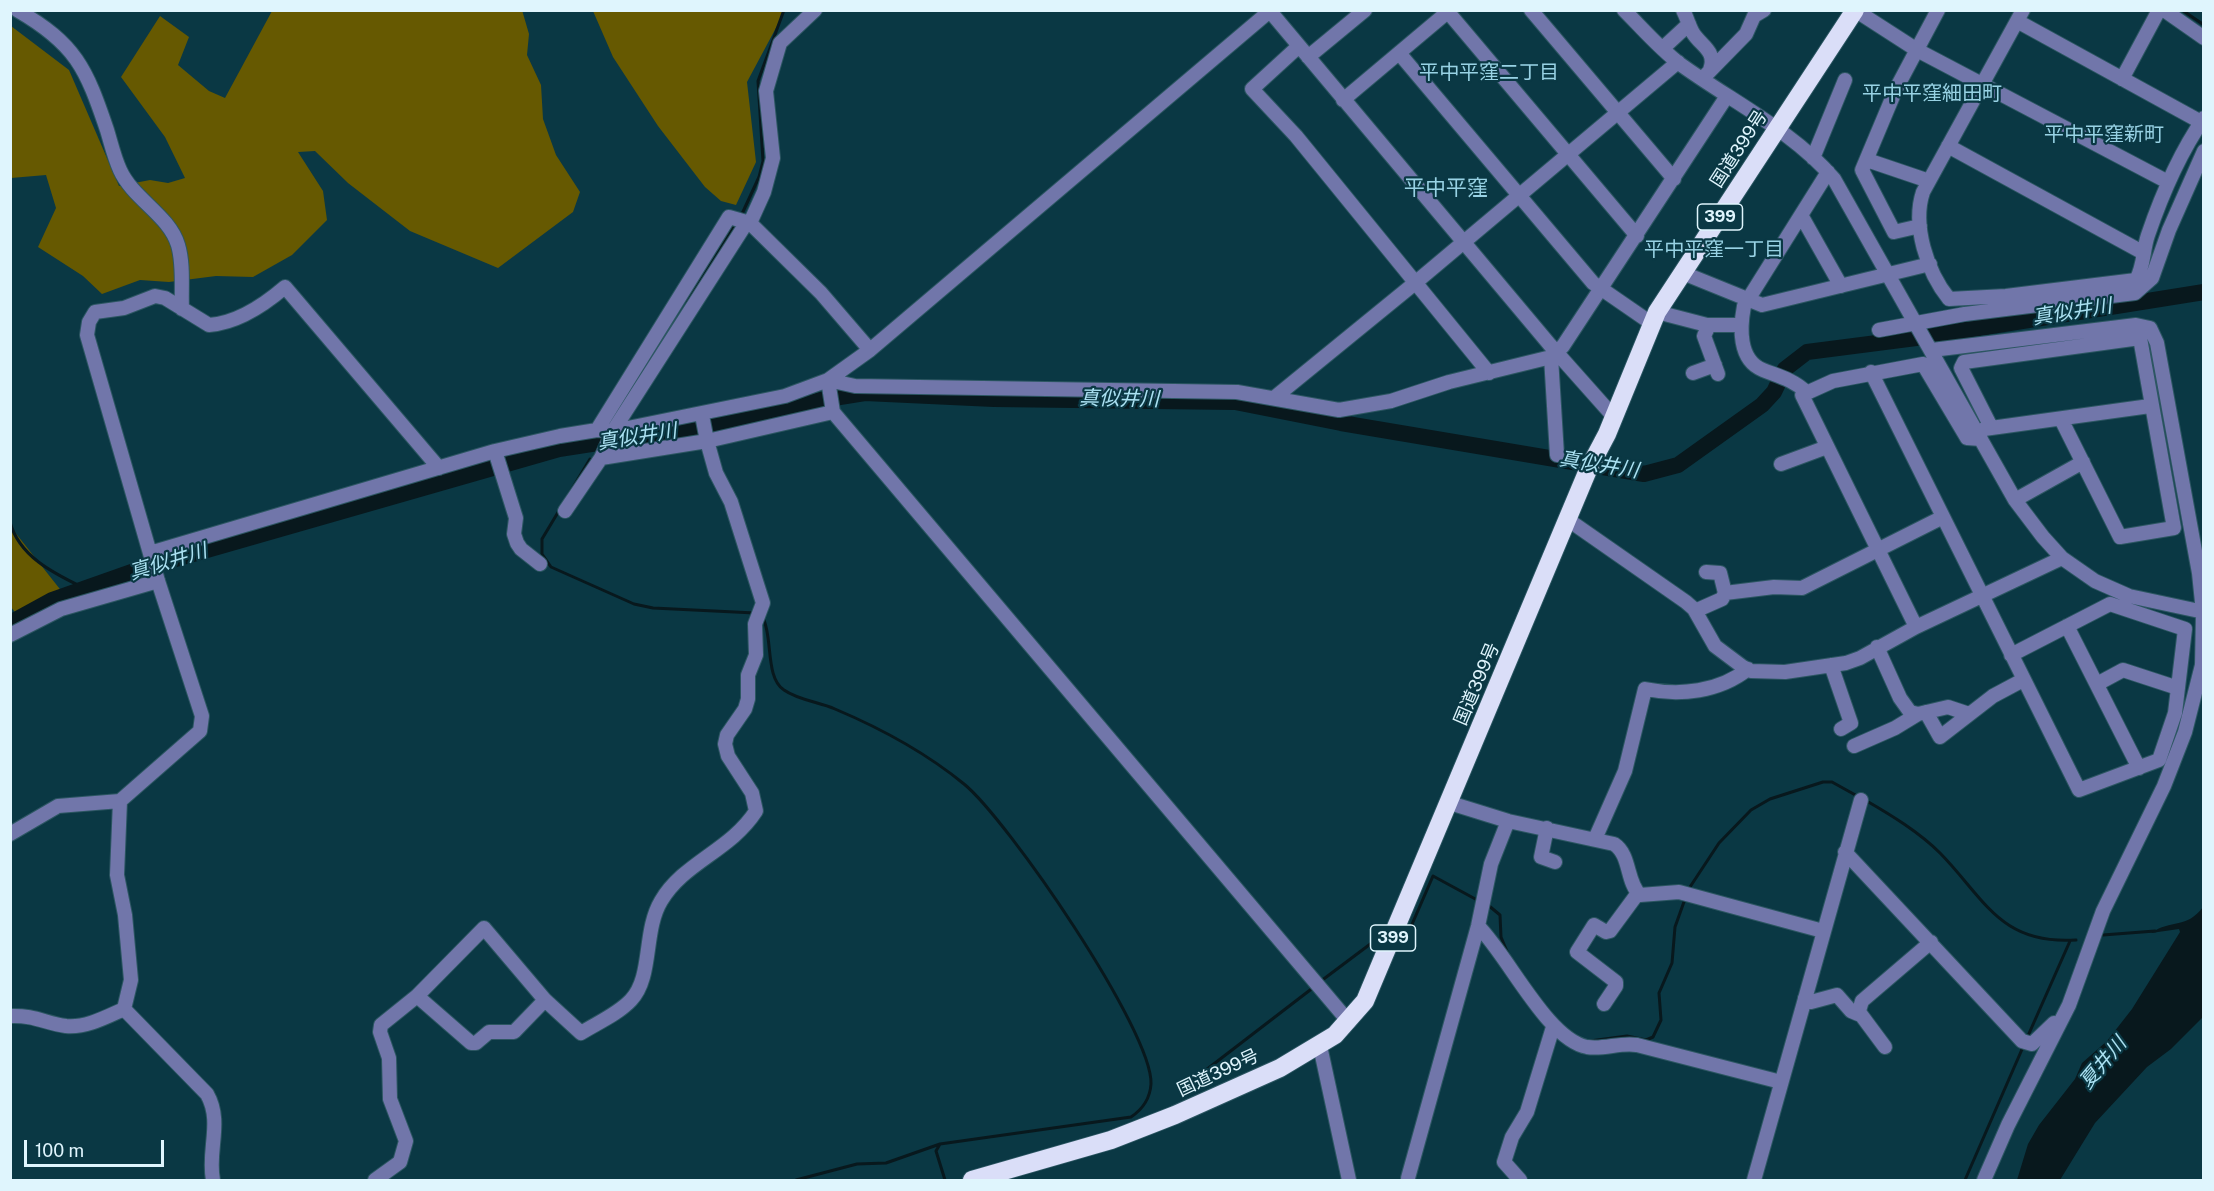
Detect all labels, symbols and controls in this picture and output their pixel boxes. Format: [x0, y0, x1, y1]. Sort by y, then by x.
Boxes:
district label: 平中平窪二丁目 [1419, 61, 1559, 85]
district label: 平中平窪細田町 [1862, 82, 2002, 106]
street label: 国道399号 [1706, 106, 1772, 192]
district label: 平中平窪新町 [2044, 123, 2164, 147]
district label: 平中平窪 [1404, 176, 1488, 202]
road number: 399 [1698, 204, 1742, 230]
district label: 平中平窪一丁目 [1644, 238, 1784, 262]
water label: 真似井川 [2031, 294, 2113, 330]
water label: 真似井川 [1079, 386, 1159, 412]
water label: 真似井川 [596, 419, 678, 455]
water label: 真似井川 [1558, 447, 1640, 483]
water label: 真似井川 [126, 539, 210, 585]
street label: 国道399号 [1450, 639, 1504, 729]
road number: 399 [1370, 925, 1416, 951]
water label: 夏井川 [2075, 1032, 2131, 1094]
street label: 国道399号 [1174, 1045, 1262, 1101]
scale bar [27, 1128, 166, 1166]
text: 100 m [35, 1140, 84, 1161]

